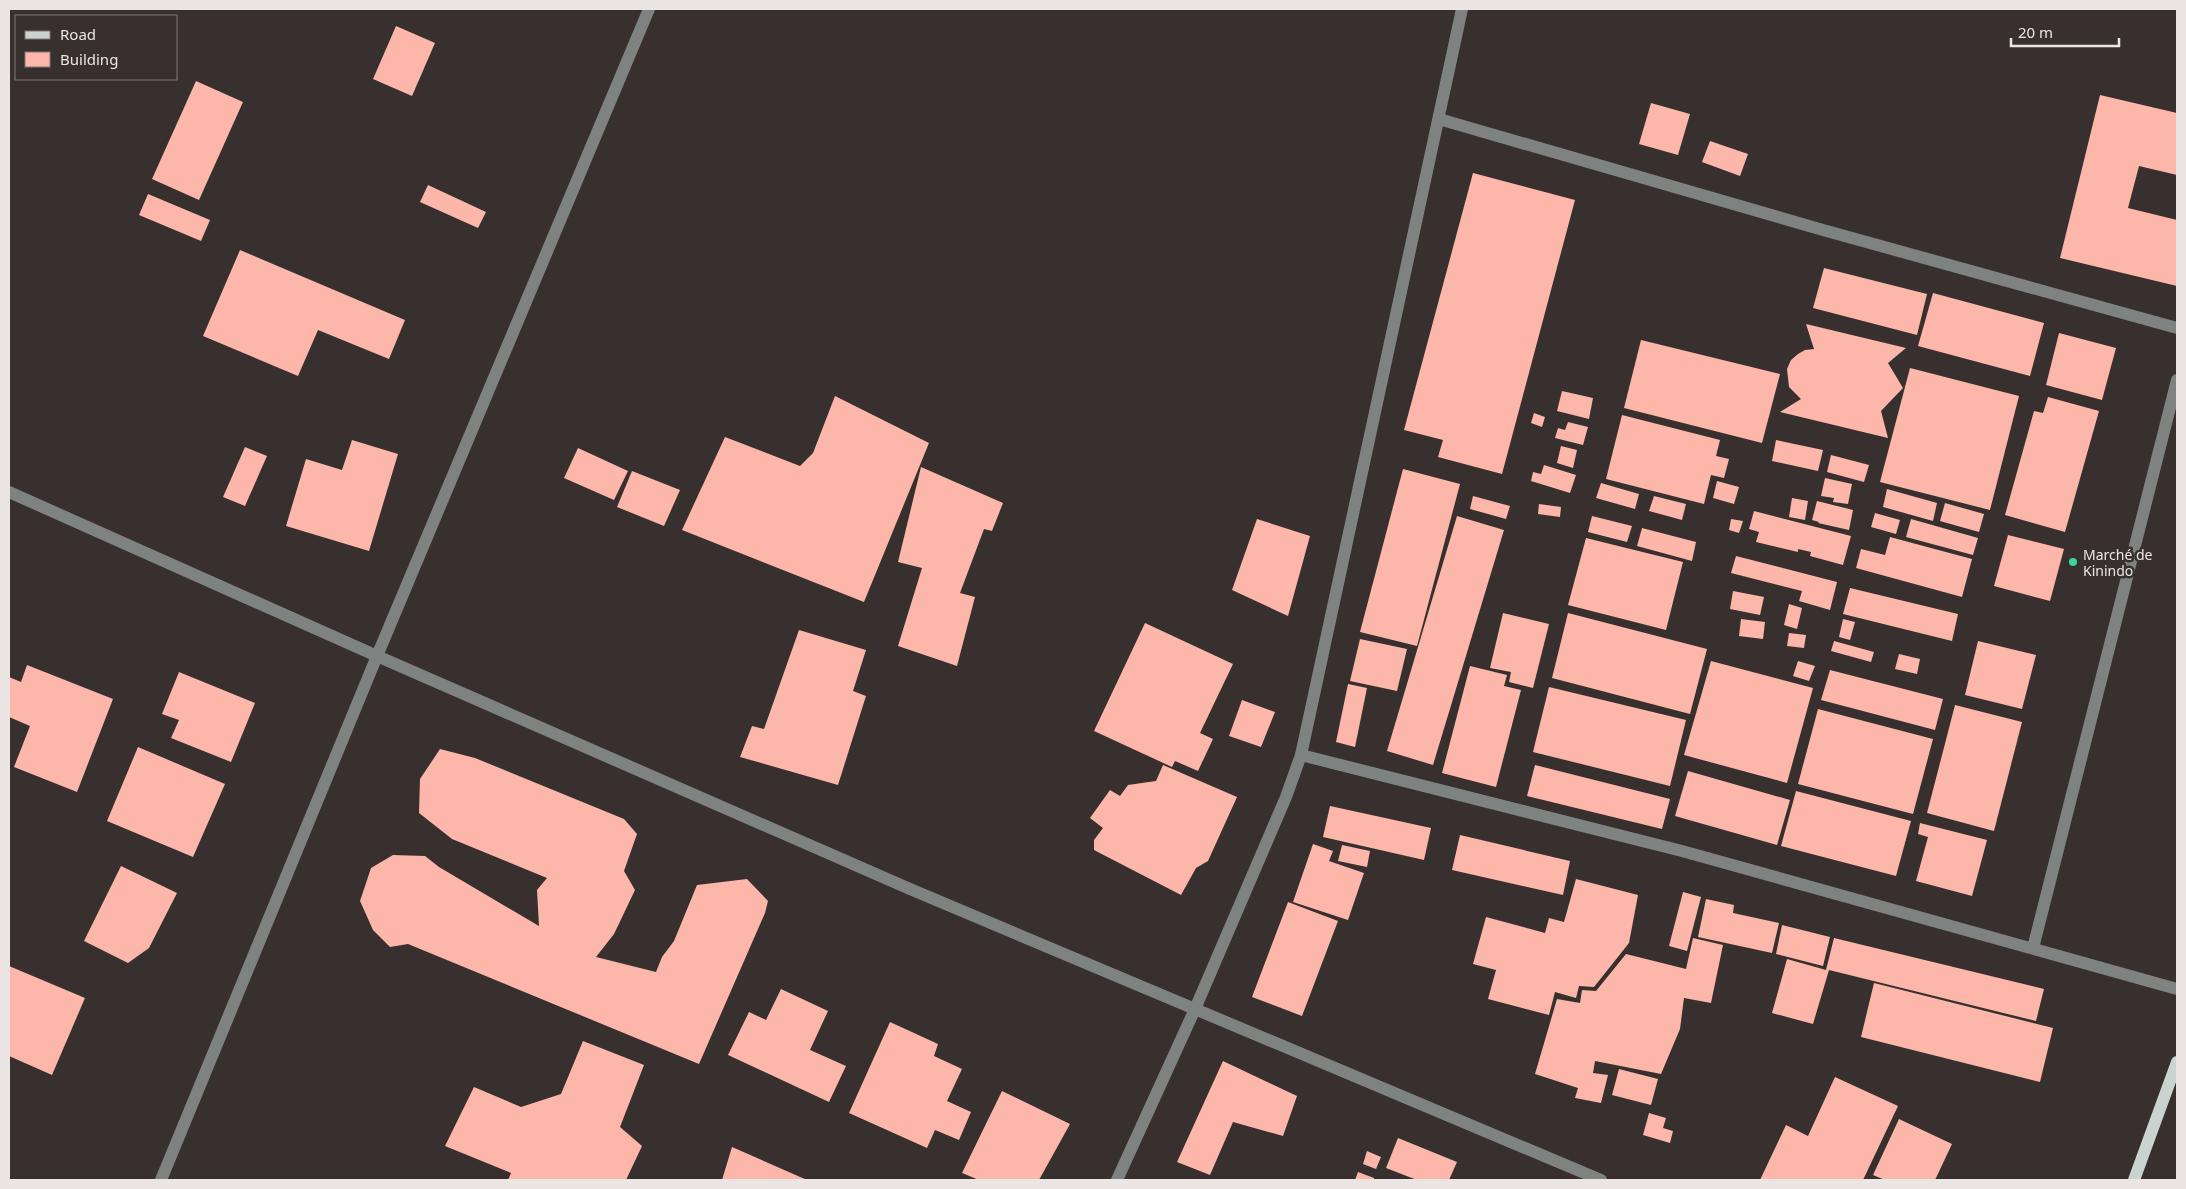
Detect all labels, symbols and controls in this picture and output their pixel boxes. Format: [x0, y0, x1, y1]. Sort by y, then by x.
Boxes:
legend [15, 15, 178, 80]
scale bar [2011, 15, 2118, 47]
text: 20 m [2018, 22, 2053, 42]
text: Road [60, 24, 96, 44]
text: Building [60, 49, 118, 69]
place label: Marché de Kinindo [2083, 545, 2153, 580]
marker: Marché de Kinindo [2067, 556, 2079, 568]

